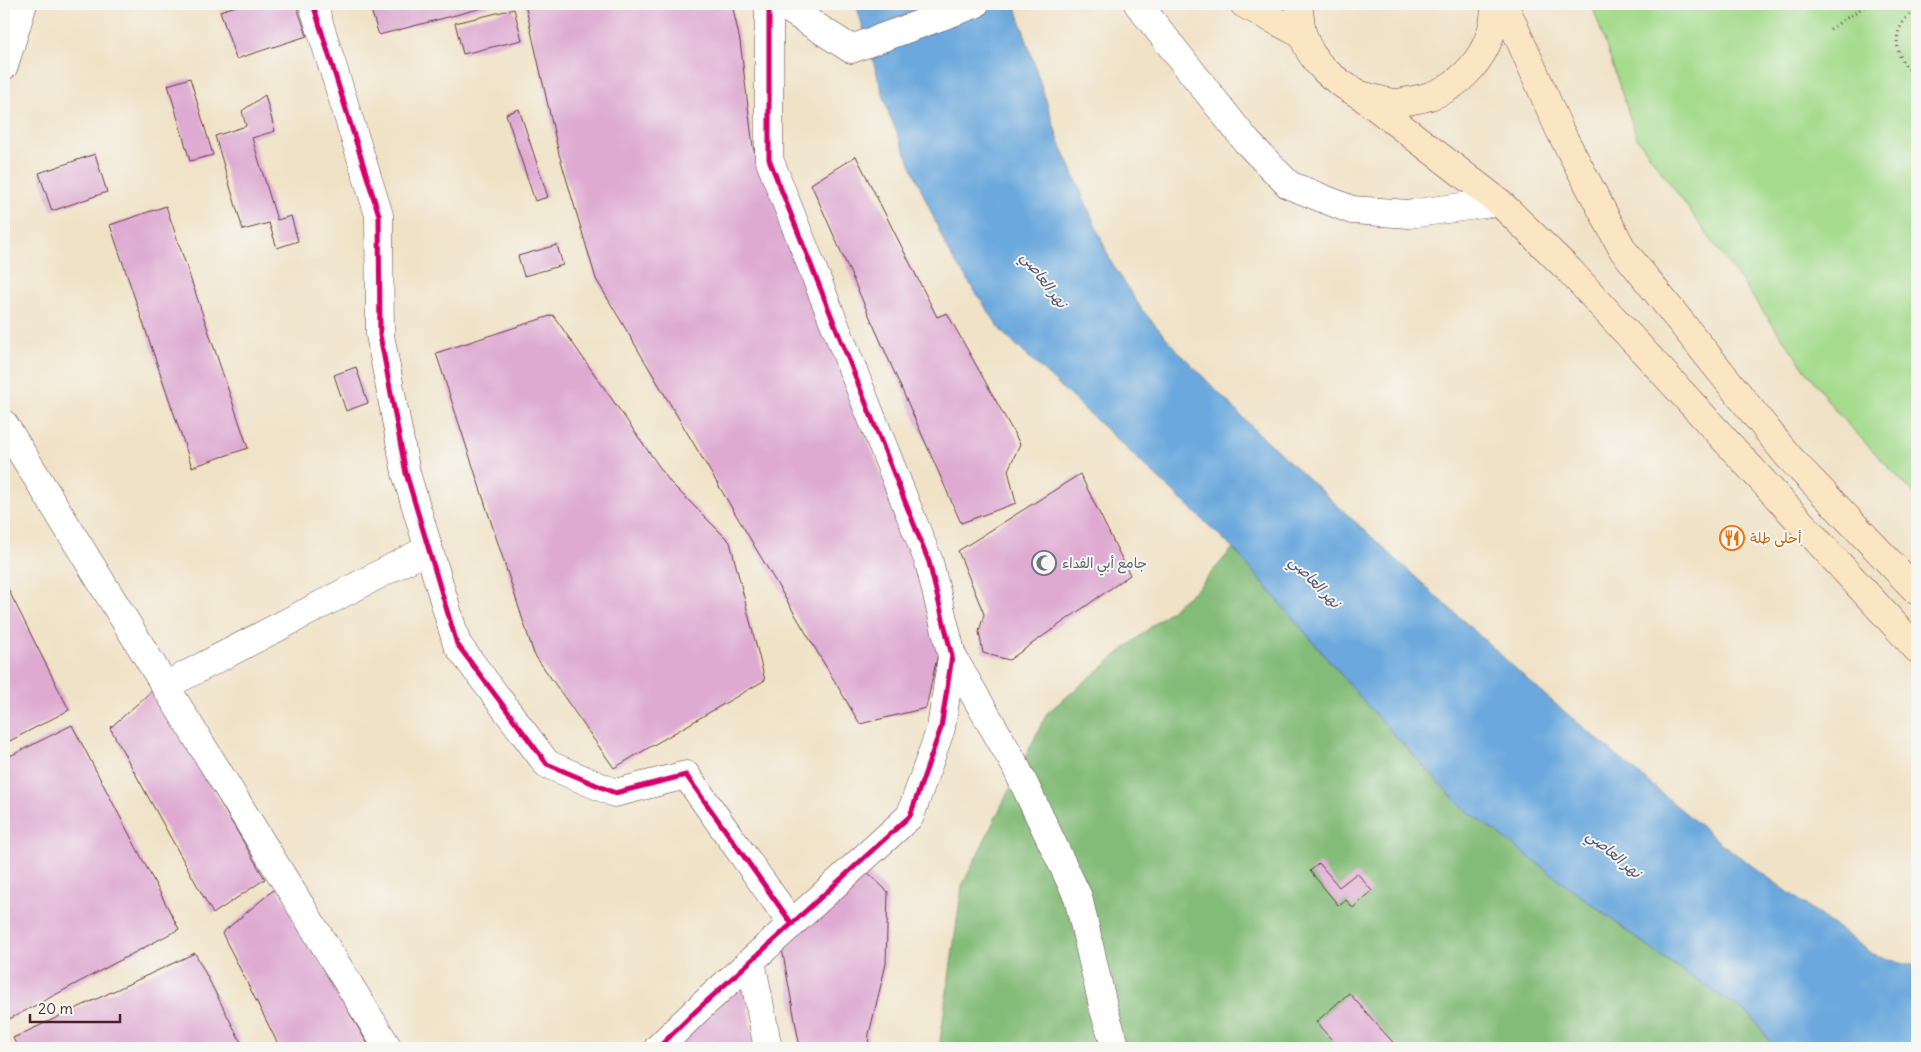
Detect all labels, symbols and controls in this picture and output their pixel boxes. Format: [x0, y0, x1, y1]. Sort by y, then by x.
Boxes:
water label: نهر العاصي [1014, 248, 1073, 315]
restaurant icon: أحلى طلة [1719, 525, 1745, 551]
place label: أحلى طلة [1750, 529, 1802, 547]
mosque icon: جامع أبي الفداء [1031, 550, 1057, 576]
water label: نهر العاصي [1283, 552, 1346, 616]
place label: جامع أبي الفداء [1062, 554, 1147, 576]
water label: نهر العاصي [1581, 825, 1647, 886]
scale bar [30, 992, 120, 1024]
text: 20 m [38, 999, 73, 1018]

